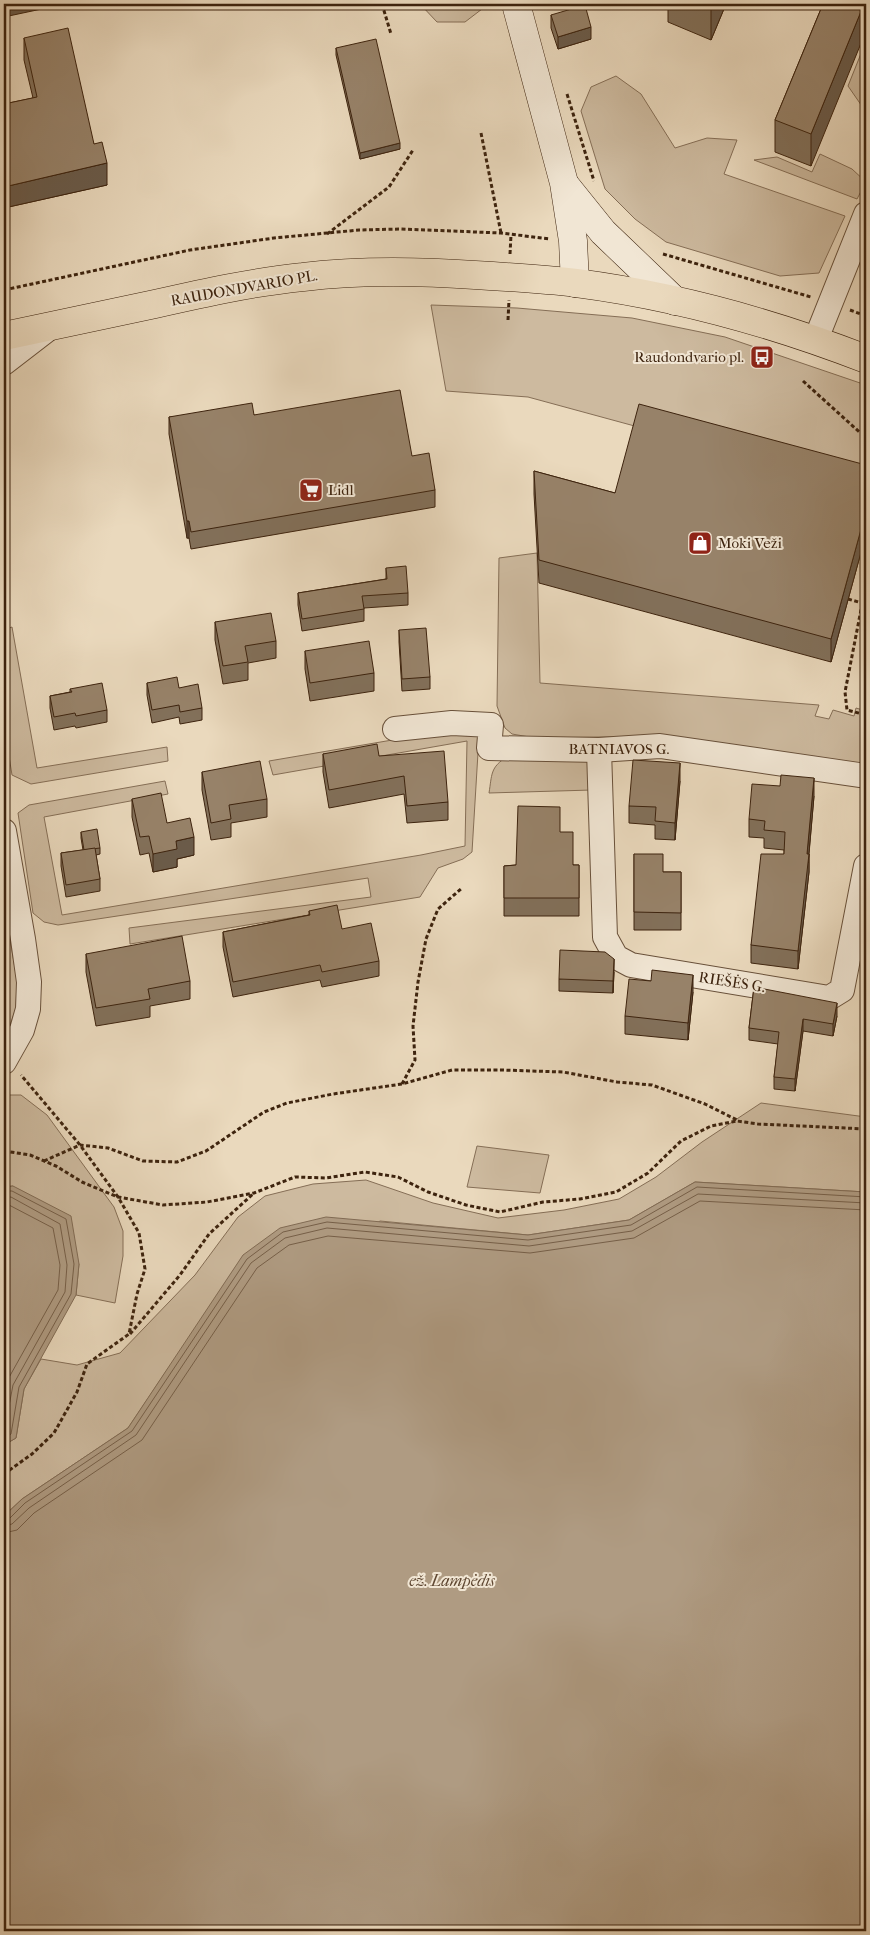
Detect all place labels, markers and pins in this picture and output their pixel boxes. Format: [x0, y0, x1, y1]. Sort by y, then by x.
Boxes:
bus stop icon: Raudondvario pl. [749, 344, 775, 370]
place label: Raudondvario pl. [634, 348, 744, 366]
supermarket icon: Lidl [298, 477, 324, 503]
place label: Lidl [328, 481, 354, 499]
shop icon: Moki Veži [687, 530, 713, 556]
place label: Moki Veži [718, 534, 782, 552]

